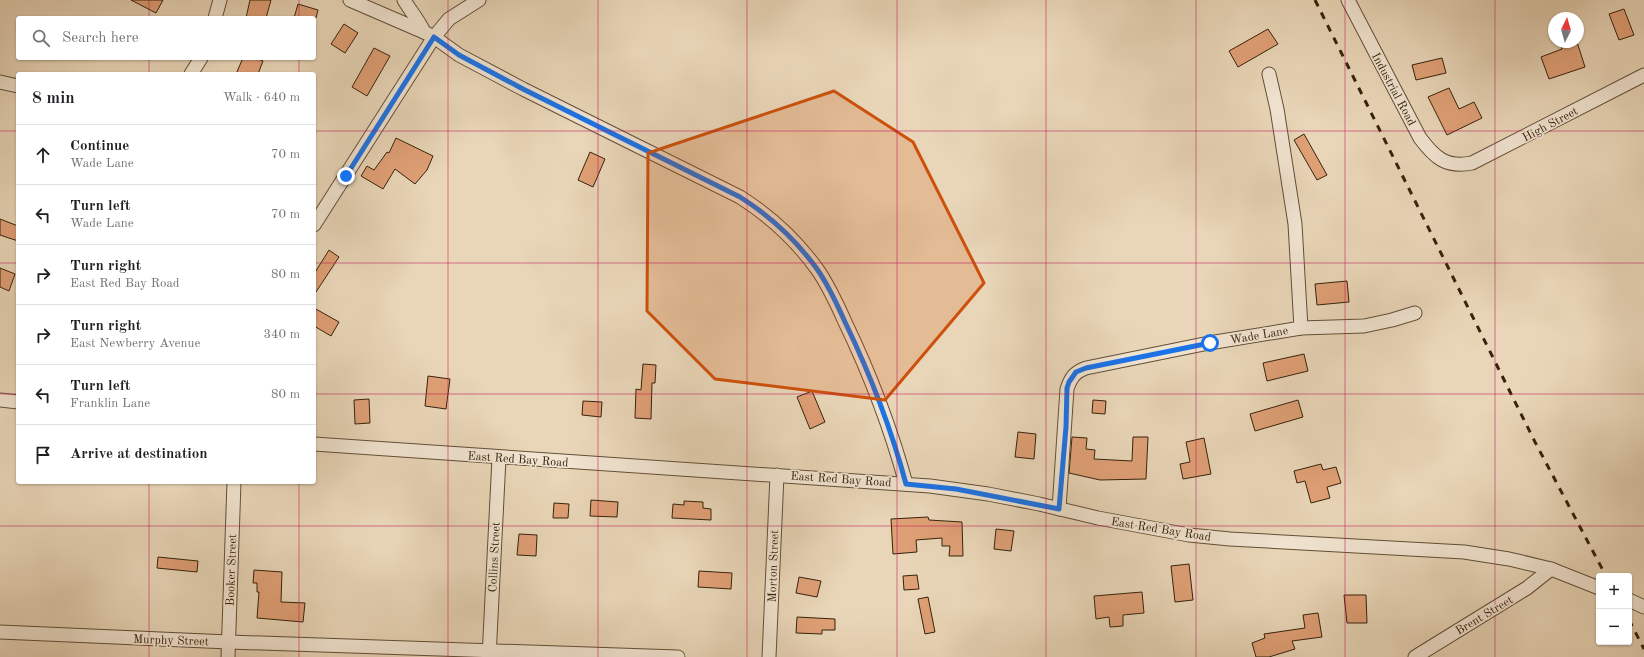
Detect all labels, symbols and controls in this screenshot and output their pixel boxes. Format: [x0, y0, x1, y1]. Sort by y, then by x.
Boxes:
north arrow [1548, 12, 1584, 48]
search box [16, 16, 316, 60]
icon: search [30, 27, 52, 49]
text: Search here [62, 31, 139, 46]
street label: Industrial Road [1369, 51, 1417, 128]
text: 8 min [32, 90, 75, 107]
text: Walk · 640 m [223, 91, 300, 104]
street label: High Street [1521, 105, 1580, 144]
text: Continue [70, 139, 129, 154]
icon: ahead [32, 144, 54, 166]
text: 70 m [271, 148, 300, 161]
text: Wade Lane [70, 157, 134, 170]
route end [337, 167, 355, 185]
text: Turn left [70, 199, 130, 214]
icon: left [32, 204, 54, 226]
text: 70 m [271, 208, 300, 221]
text: Wade Lane [70, 217, 134, 230]
text: Turn right [70, 259, 141, 274]
icon: right [32, 264, 54, 286]
text: 80 m [271, 268, 300, 281]
text: East Red Bay Road [70, 277, 180, 290]
text: Turn right [70, 319, 141, 334]
icon: right [32, 324, 54, 346]
street label: Wade Lane [1229, 325, 1290, 347]
text: 340 m [263, 328, 300, 341]
route start [1201, 334, 1219, 352]
text: East Newberry Avenue [70, 337, 200, 350]
text: Turn left [70, 379, 130, 394]
icon: left [32, 384, 54, 406]
text: 80 m [271, 388, 300, 401]
text: Franklin Lane [70, 397, 150, 410]
icon: arrive [32, 444, 54, 466]
text: Arrive at destination [70, 447, 208, 462]
street label: East Red Bay Road [467, 450, 569, 470]
street label: East Red Bay Road [790, 470, 892, 490]
street label: East Red Bay Road [1110, 516, 1212, 544]
street label: Collins Street [487, 522, 503, 593]
street label: Morton Street [767, 529, 781, 603]
street label: Booker Street [225, 534, 239, 606]
map controls [1596, 573, 1632, 645]
button: + [1596, 573, 1632, 609]
street label: Brent Street [1454, 594, 1515, 638]
button: − [1596, 609, 1632, 645]
street label: Murphy Street [133, 634, 209, 648]

